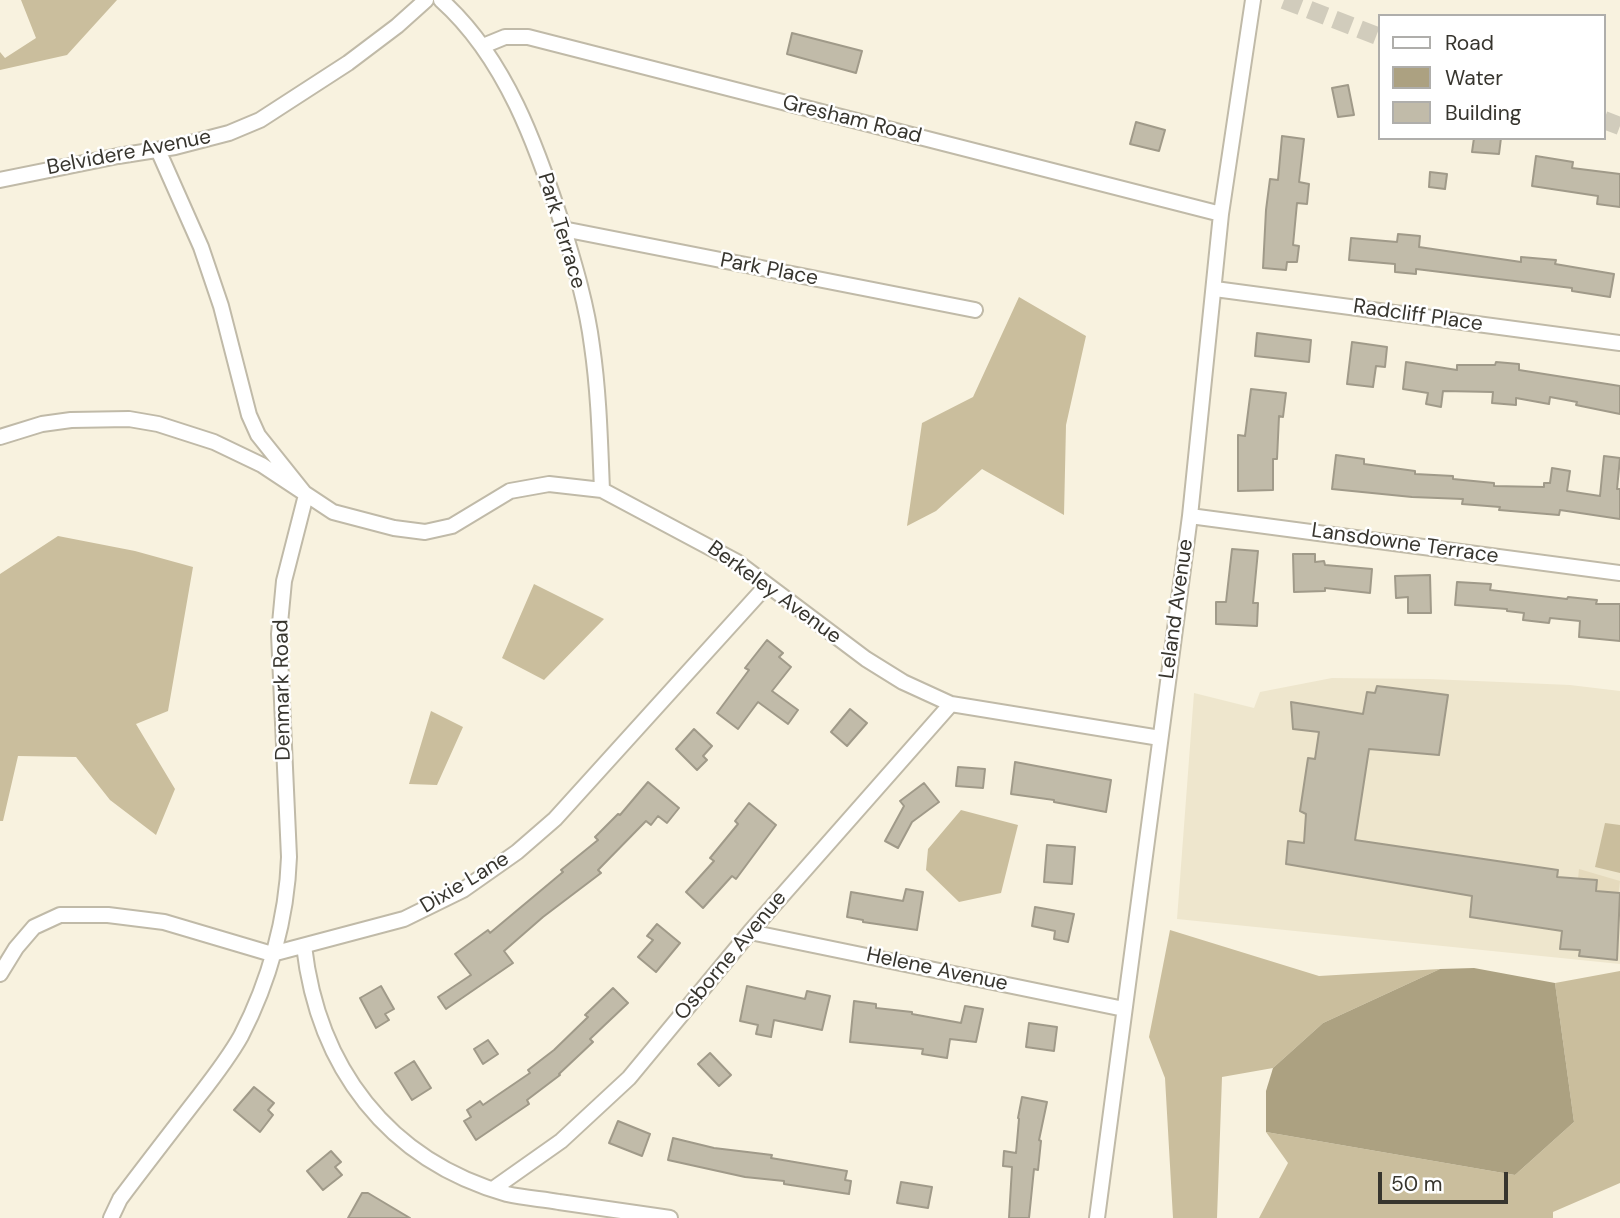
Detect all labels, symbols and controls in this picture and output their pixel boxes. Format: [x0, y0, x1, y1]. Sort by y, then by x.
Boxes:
legend [1378, 14, 1606, 140]
text: Road [1445, 29, 1494, 57]
text: Water [1445, 64, 1503, 92]
street label: Gresham Road [780, 91, 924, 149]
text: Building [1445, 99, 1521, 127]
street label: Belvidere Avenue [45, 125, 213, 181]
street label: Park Terrace [531, 170, 591, 292]
street label: Park Place [718, 248, 820, 292]
street label: Radcliff Place [1352, 294, 1484, 338]
street label: Lansdowne Terrace [1310, 518, 1500, 570]
street label: Berkeley Avenue [702, 536, 846, 650]
street label: Leland Avenue [1155, 538, 1199, 680]
street label: Denmark Road [269, 619, 297, 761]
street label: Dixie Lane [416, 847, 514, 919]
street label: Osborne Avenue [670, 886, 792, 1026]
street label: Helene Avenue [864, 943, 1010, 997]
scale bar [1382, 1158, 1512, 1202]
text: 50 m [1391, 1170, 1442, 1198]

